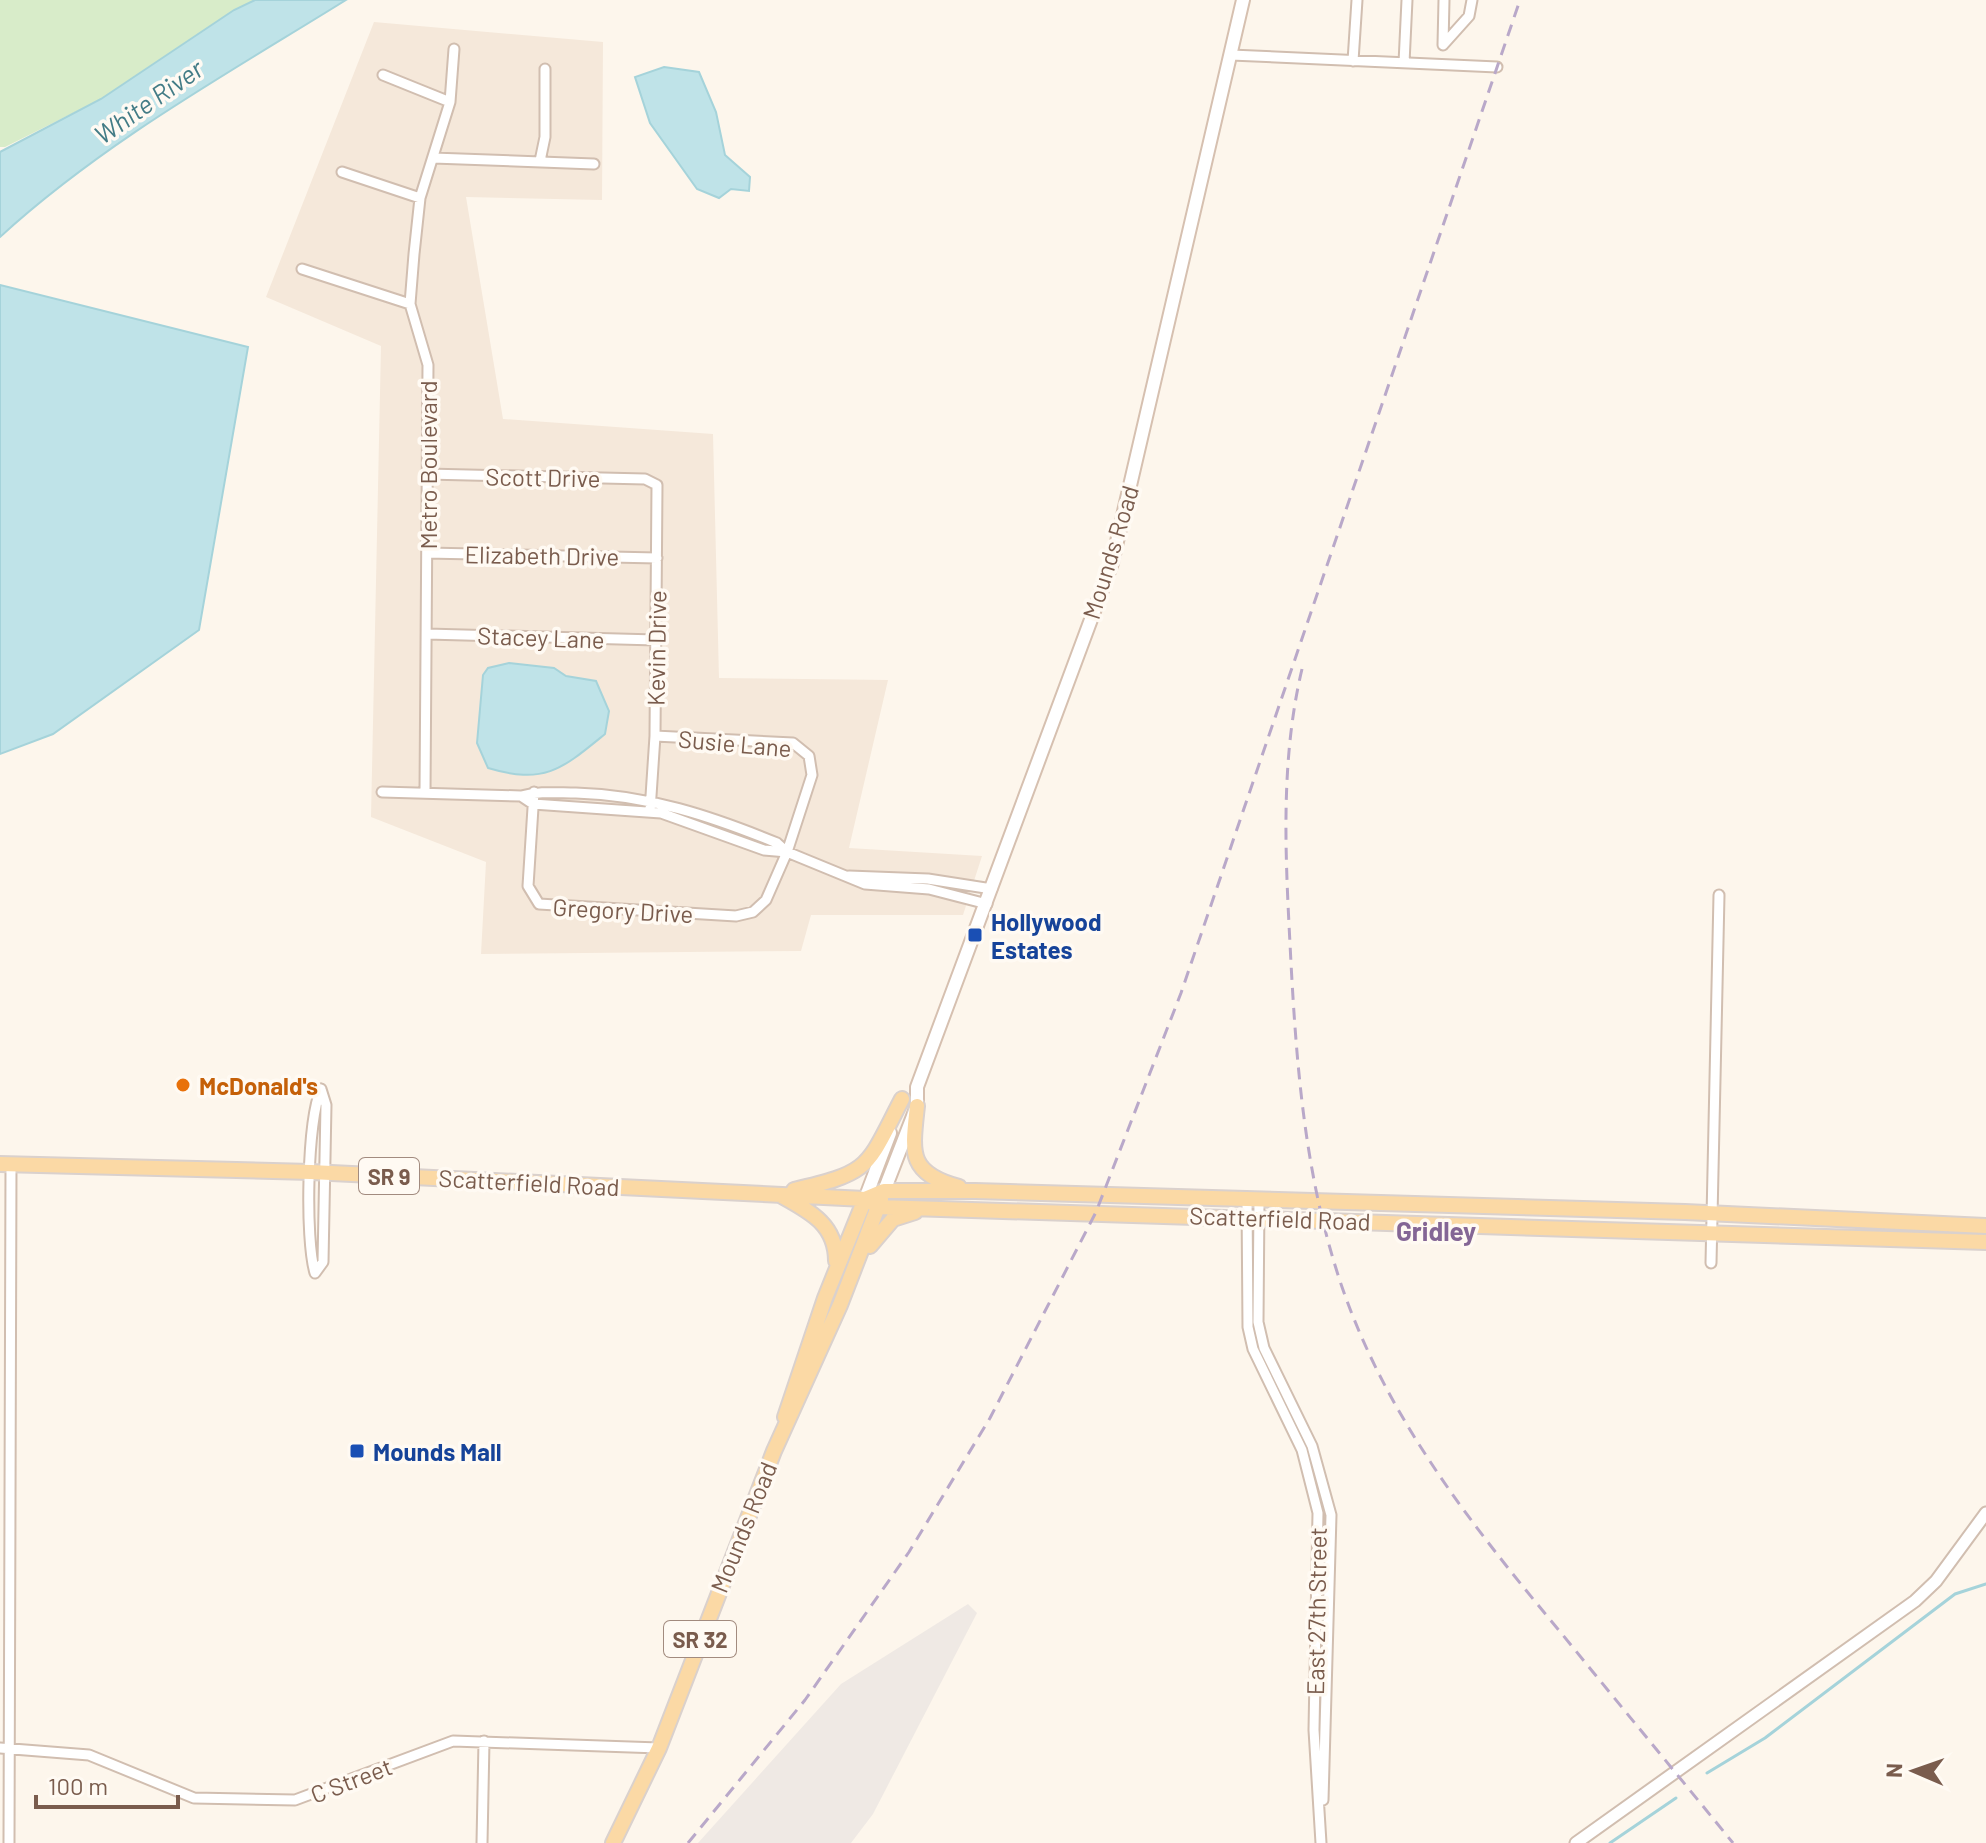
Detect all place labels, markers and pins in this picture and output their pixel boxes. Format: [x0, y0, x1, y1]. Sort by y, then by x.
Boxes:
place label: Hollywood Estates [991, 907, 1102, 964]
marker: Hollywood Estates [966, 926, 984, 944]
place label: McDonald's [199, 1071, 318, 1100]
marker: McDonald's [174, 1076, 192, 1094]
place label: Mounds Mall [373, 1437, 502, 1466]
marker: Mounds Mall [348, 1442, 366, 1460]

